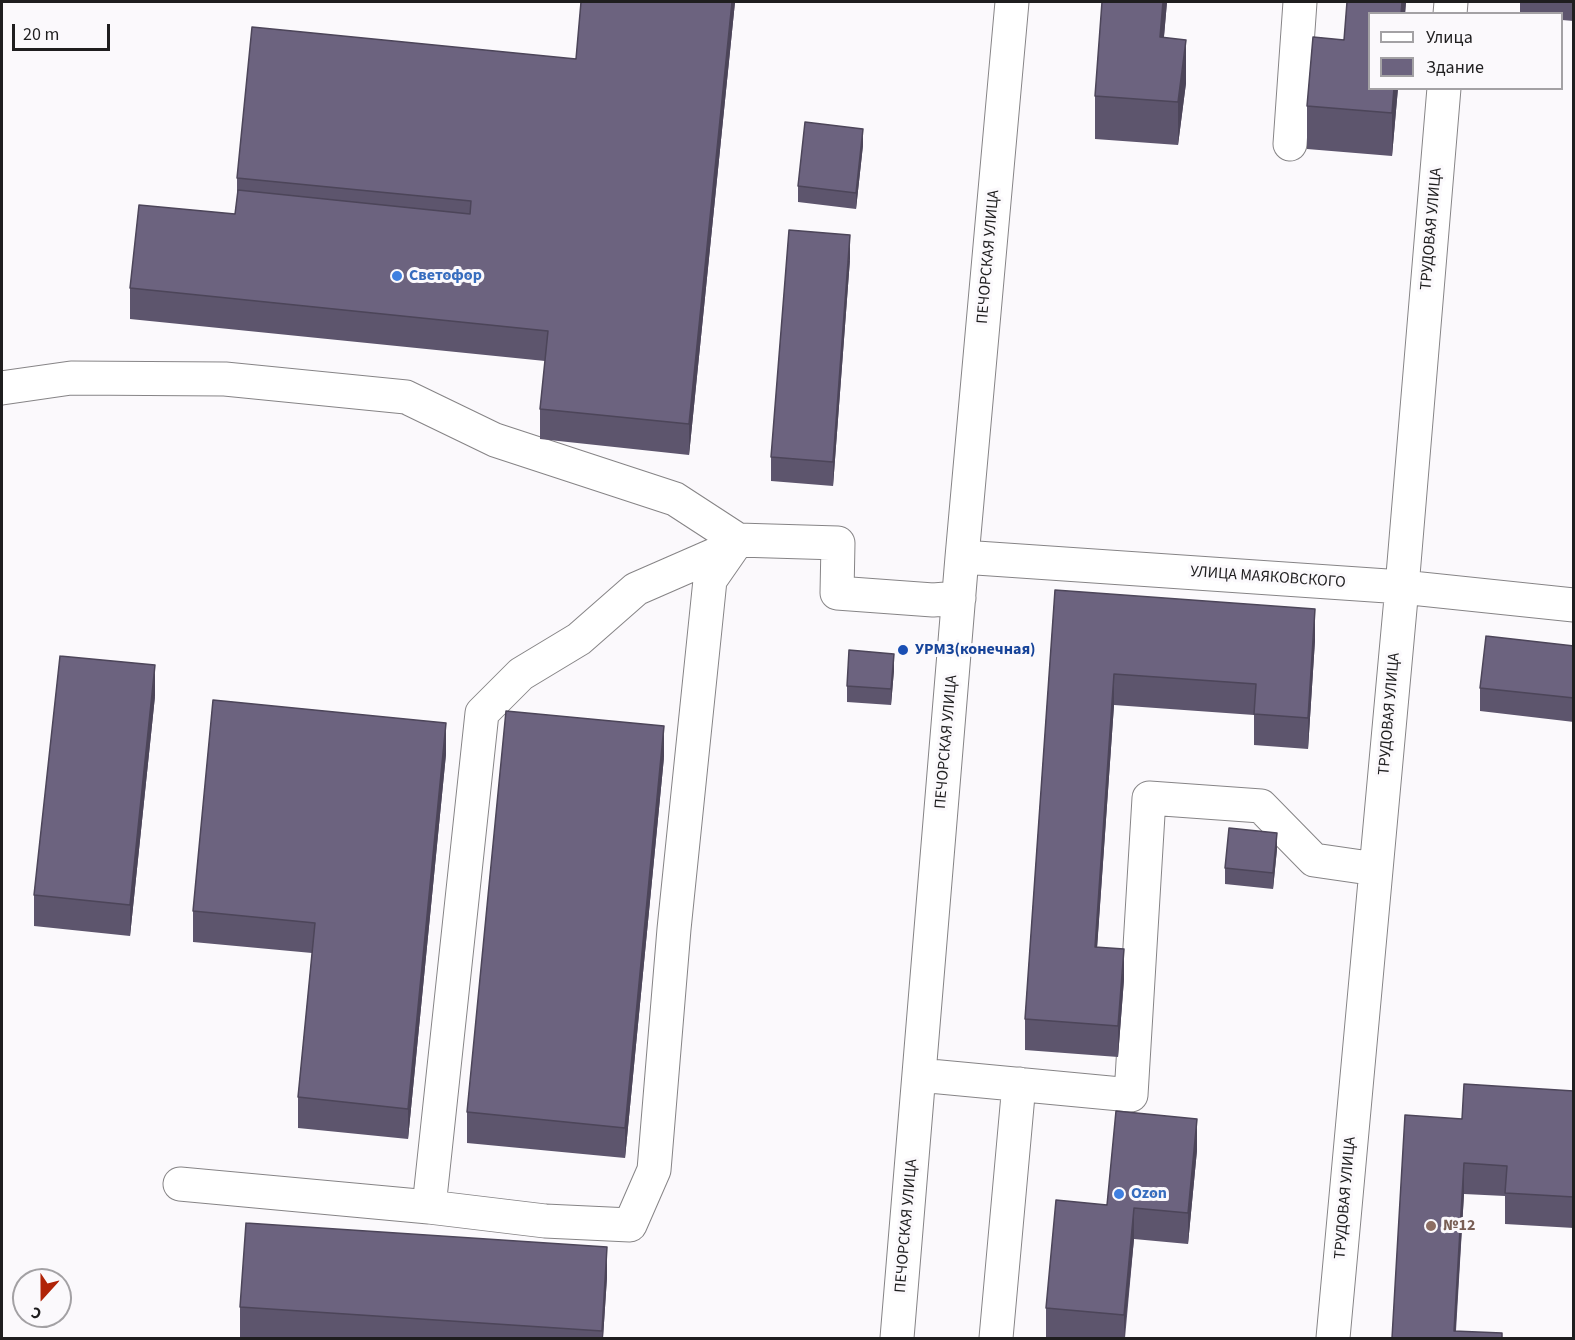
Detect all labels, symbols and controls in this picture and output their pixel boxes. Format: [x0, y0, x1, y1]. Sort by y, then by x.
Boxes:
scale bar [15, 12, 112, 50]
legend [1368, 12, 1563, 90]
text: 20 m [23, 22, 59, 47]
text: Улица [1426, 25, 1473, 50]
text: Здание [1426, 55, 1484, 80]
street label: ТРУДОВАЯ УЛИЦА [1417, 167, 1447, 291]
street label: ПЕЧОРСКАЯ УЛИЦА [974, 189, 1004, 325]
place label: Светофор [409, 266, 482, 286]
marker: Светофор [390, 269, 404, 283]
street label: УЛИЦА МАЯКОВСКОГО [1190, 563, 1346, 593]
place label: УРМЗ(конечная) [915, 640, 1036, 660]
marker: УРМЗ(конечная) [896, 643, 910, 657]
street label: ТРУДОВАЯ УЛИЦА [1375, 652, 1405, 776]
street label: ПЕЧОРСКАЯ УЛИЦА [932, 674, 962, 810]
street label: ТРУДОВАЯ УЛИЦА [1331, 1136, 1361, 1260]
street label: ПЕЧОРСКАЯ УЛИЦА [892, 1158, 922, 1294]
place label: Ozon [1131, 1184, 1167, 1204]
marker: Ozon [1112, 1187, 1126, 1201]
place label: №12 [1443, 1216, 1475, 1236]
marker: №12 [1424, 1219, 1438, 1233]
north arrow [12, 1268, 72, 1328]
text: С [28, 1301, 45, 1325]

